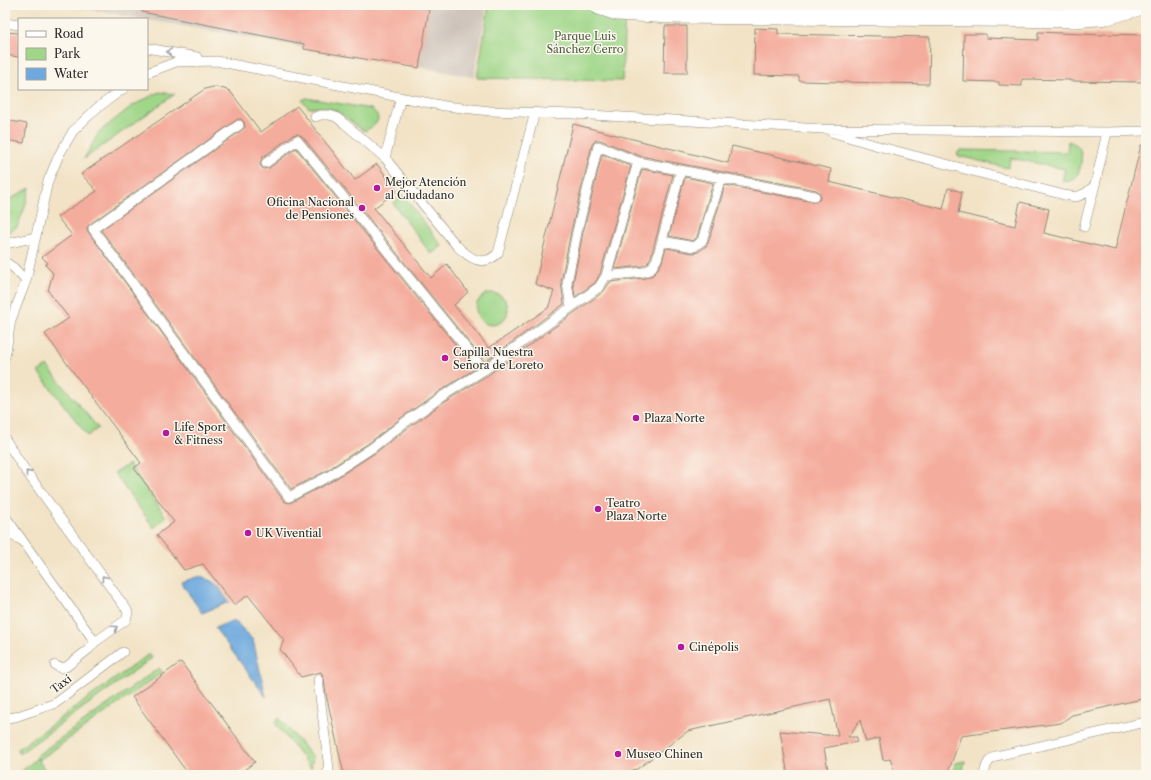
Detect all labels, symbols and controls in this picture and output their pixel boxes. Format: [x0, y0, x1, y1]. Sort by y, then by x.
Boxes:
legend [18, 18, 148, 90]
text: Road [54, 26, 84, 41]
park label: Parque Luis Sánchez Cerro [546, 29, 624, 56]
text: Park [54, 46, 81, 61]
one-way arrow [166, 48, 172, 57]
text: Water [53, 66, 88, 81]
place label: Mejor Atención al Ciudadano [385, 175, 467, 202]
marker: Mejor Atención al Ciudadano [372, 183, 382, 193]
place label: Oficina Nacional de Pensiones [267, 195, 355, 222]
marker: Oficina Nacional de Pensiones [357, 203, 367, 213]
place label: Capilla Nuestra Señora de Loreto [453, 345, 544, 372]
marker: Capilla Nuestra Señora de Loreto [440, 353, 450, 363]
place label: Plaza Norte [644, 411, 705, 425]
marker: Plaza Norte [631, 413, 641, 423]
place label: Life Sport & Fitness [174, 420, 226, 447]
marker: Life Sport & Fitness [161, 428, 171, 438]
one-way arrow [26, 470, 33, 477]
place label: Teatro Plaza Norte [606, 496, 667, 523]
marker: Teatro Plaza Norte [593, 504, 603, 514]
place label: UK Vivential [256, 526, 322, 540]
marker: UK Vivential [243, 528, 253, 538]
one-way arrow [101, 575, 109, 582]
one-way arrow [111, 625, 118, 633]
place label: Cinépolis [689, 640, 739, 654]
marker: Cinépolis [676, 642, 686, 652]
street label: Taxi [48, 671, 75, 696]
place label: Museo Chinen [626, 747, 703, 761]
marker: Museo Chinen [613, 749, 623, 759]

